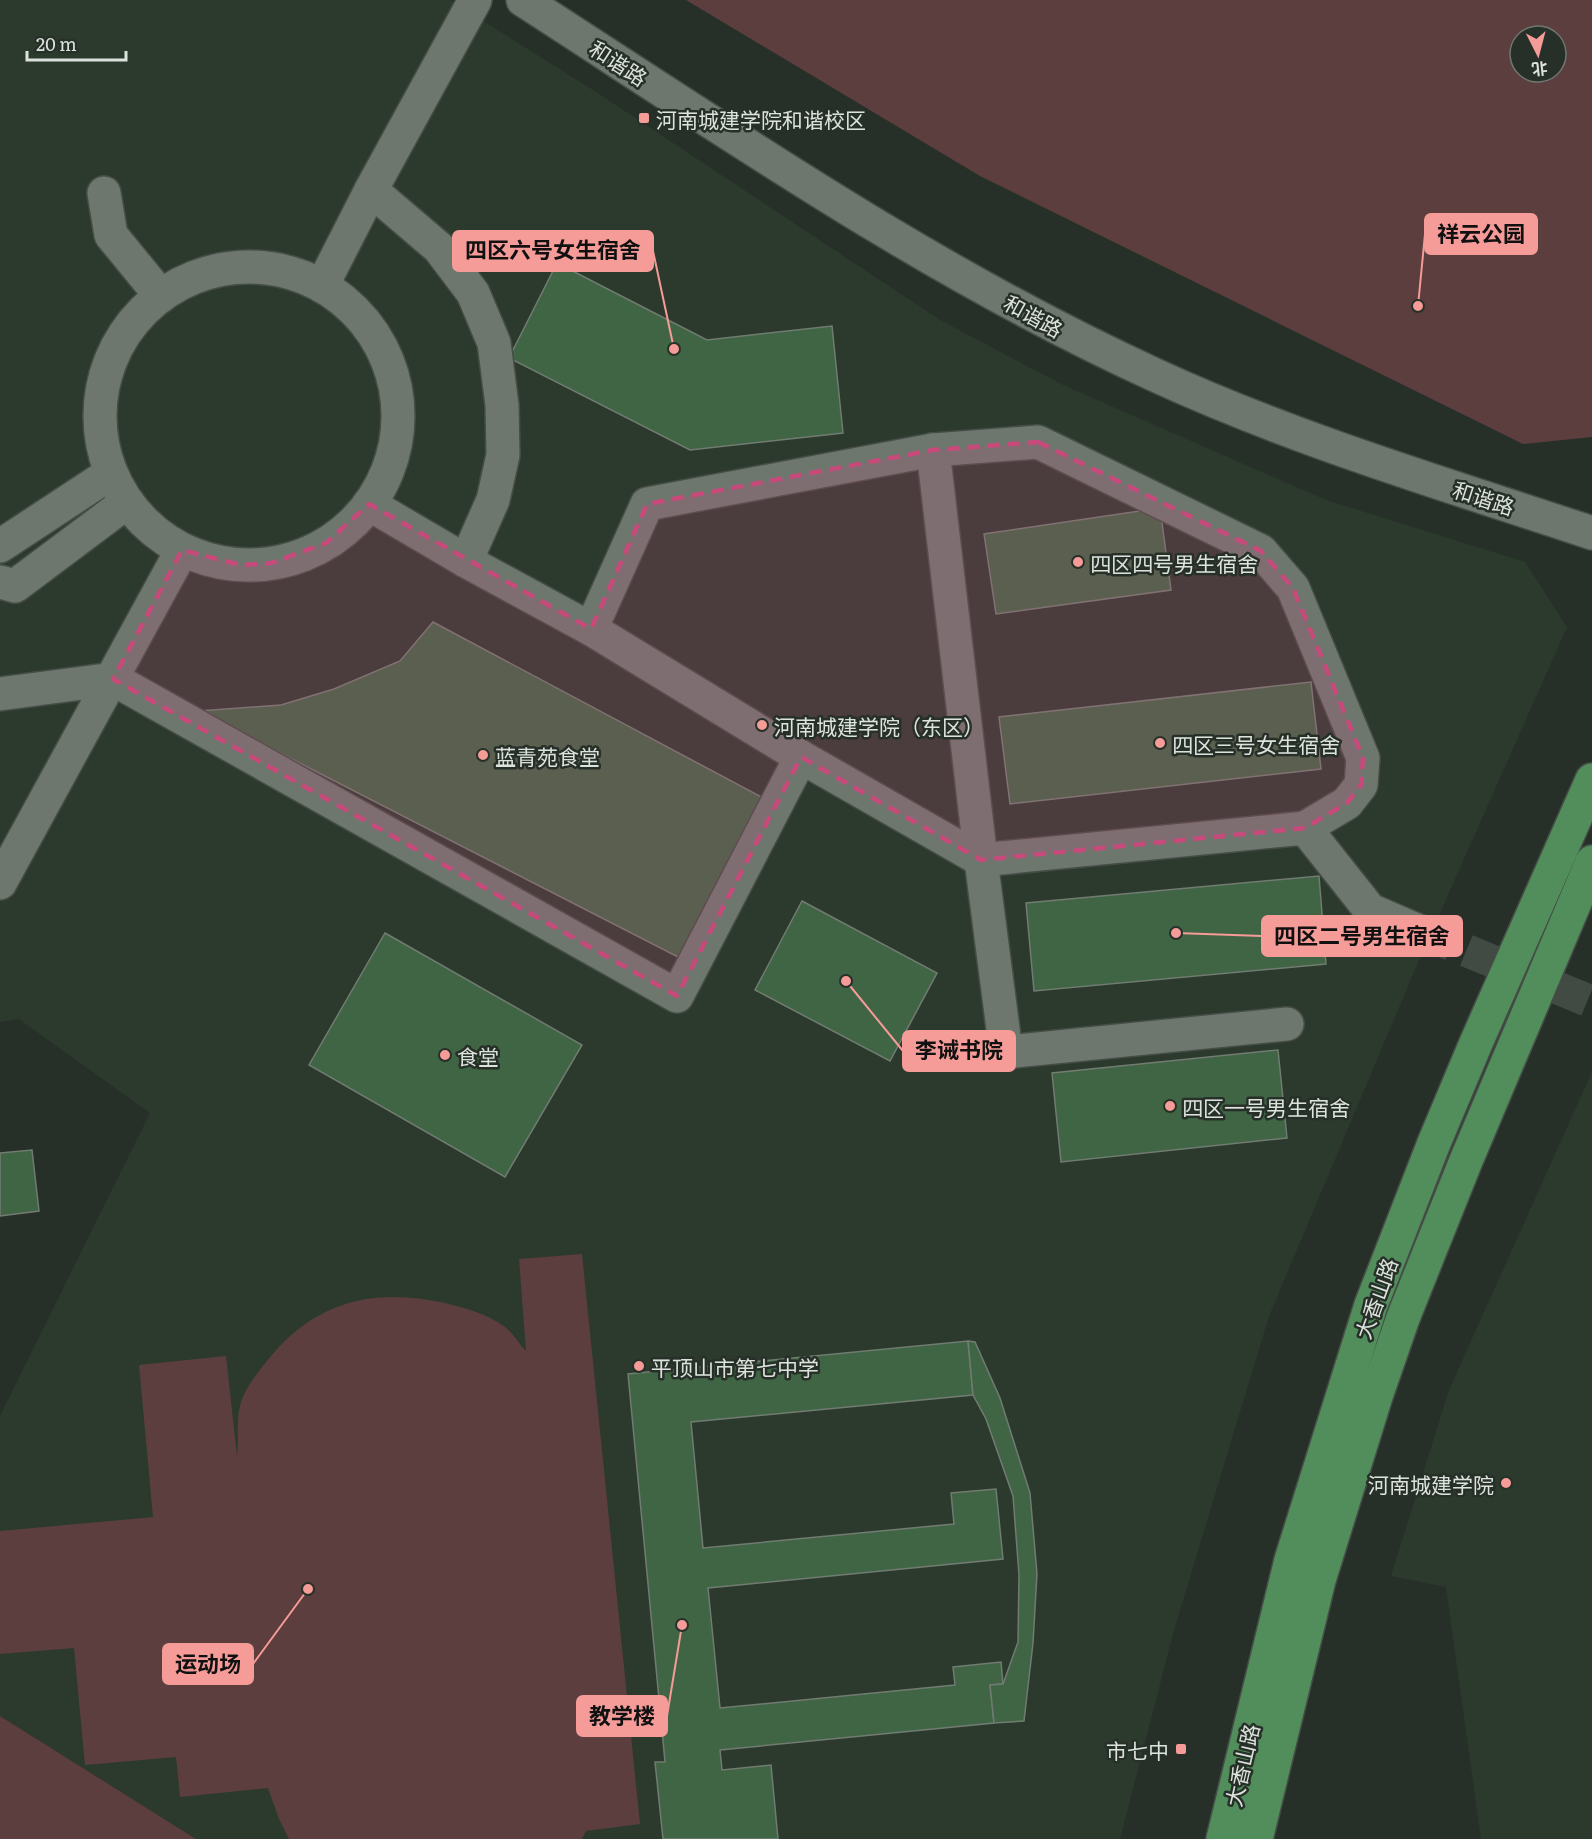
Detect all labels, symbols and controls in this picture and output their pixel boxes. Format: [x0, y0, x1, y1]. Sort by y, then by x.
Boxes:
scale bar [27, 24, 126, 62]
north arrow [1508, 24, 1568, 84]
text: 20 m [36, 30, 77, 57]
street label: 和谐路 [584, 32, 654, 92]
text: 北 [1530, 57, 1549, 83]
place label: 河南城建学院和谐校区 [656, 103, 866, 134]
marker: 河南城建学院和谐校区 [637, 111, 651, 125]
callout: 祥云公园 [1425, 214, 1537, 254]
text: 祥云公园 [1437, 216, 1525, 249]
callout: 四区六号女生宿舍 [453, 231, 653, 271]
text: 四区六号女生宿舍 [465, 232, 641, 265]
street label: 和谐路 [999, 286, 1069, 344]
street label: 和谐路 [1449, 473, 1519, 521]
place label: 四区四号男生宿舍 [1090, 547, 1258, 578]
marker: 四区四号男生宿舍 [1071, 555, 1085, 569]
place label: 河南城建学院（东区） [774, 710, 984, 741]
marker: 河南城建学院（东区） [755, 718, 769, 732]
place label: 四区三号女生宿舍 [1172, 728, 1340, 759]
marker: 四区三号女生宿舍 [1153, 736, 1167, 750]
place label: 蓝青苑食堂 [495, 740, 600, 771]
marker: 蓝青苑食堂 [476, 748, 490, 762]
callout: 四区二号男生宿舍 [1262, 916, 1462, 956]
text: 四区二号男生宿舍 [1274, 918, 1450, 951]
callout: 李诫书院 [903, 1031, 1015, 1071]
text: 李诫书院 [915, 1032, 1003, 1065]
place label: 食堂 [457, 1040, 499, 1071]
marker: 食堂 [438, 1048, 452, 1062]
place label: 四区一号男生宿舍 [1182, 1091, 1350, 1122]
marker: 四区一号男生宿舍 [1163, 1099, 1177, 1113]
street label: 大香山路 [1346, 1253, 1404, 1343]
place label: 平顶山市第七中学 [651, 1351, 819, 1382]
marker: 平顶山市第七中学 [632, 1359, 646, 1373]
place label: 河南城建学院 [1368, 1468, 1494, 1499]
marker: 河南城建学院 [1499, 1476, 1513, 1490]
callout: 运动场 [163, 1644, 253, 1684]
text: 运动场 [175, 1646, 241, 1679]
callout: 教学楼 [577, 1696, 667, 1736]
text: 教学楼 [589, 1698, 655, 1731]
street label: 大香山路 [1216, 1721, 1266, 1809]
place label: 市七中 [1106, 1734, 1169, 1765]
marker: 市七中 [1174, 1742, 1188, 1756]

